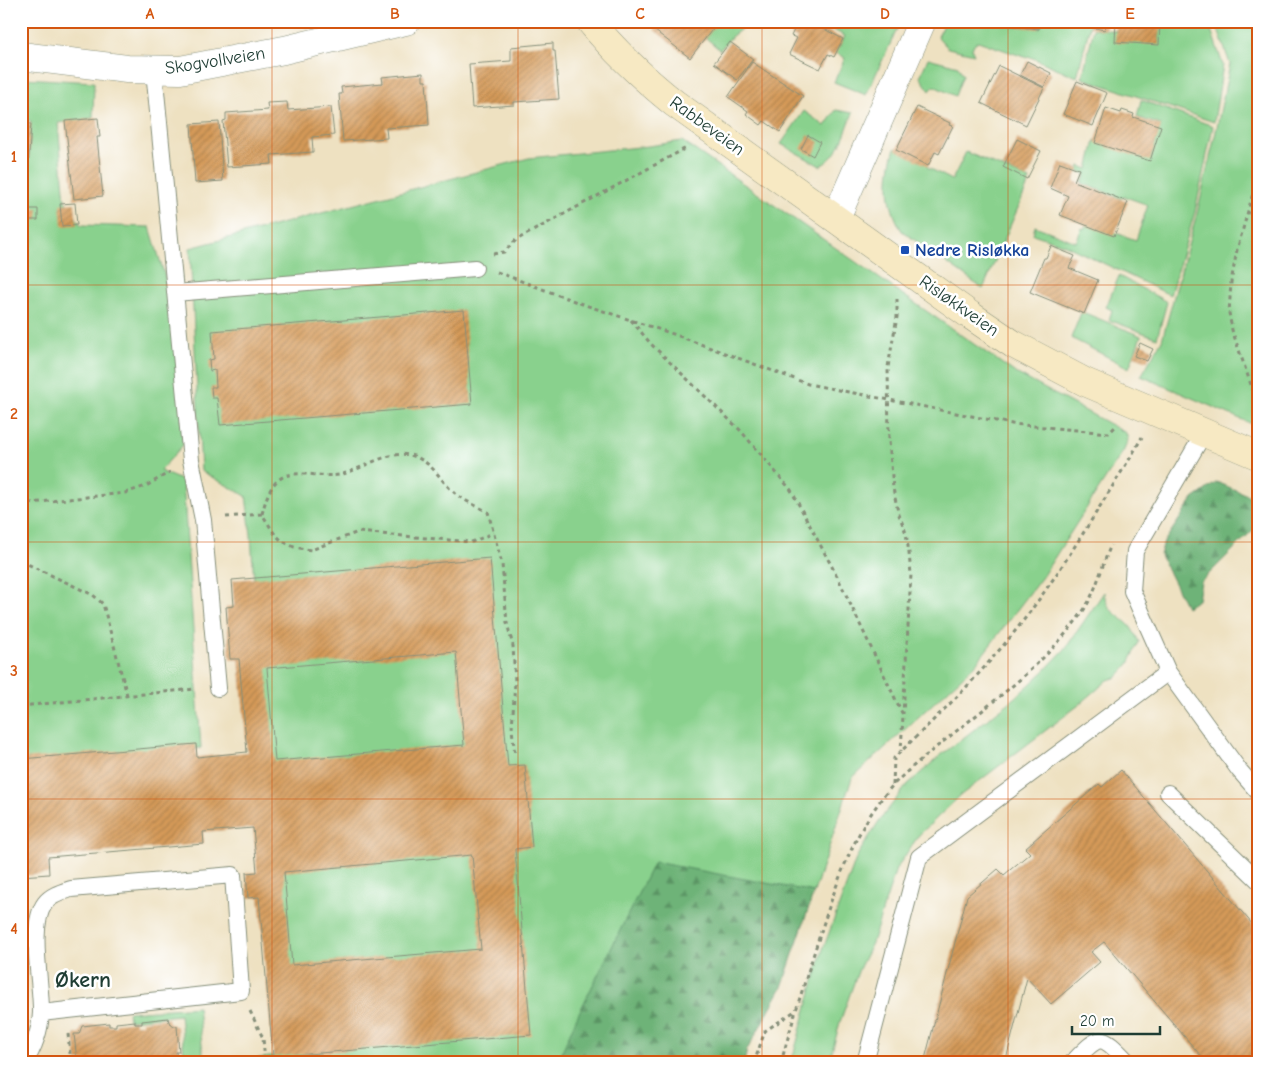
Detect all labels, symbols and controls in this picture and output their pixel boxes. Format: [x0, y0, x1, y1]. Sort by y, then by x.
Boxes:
text: A [146, 5, 155, 23]
text: B [390, 5, 400, 23]
text: C [635, 5, 645, 23]
text: D [880, 5, 890, 23]
text: E [1125, 5, 1135, 23]
street label: Skogvollveien [163, 43, 267, 79]
street label: Rabbeveien [666, 92, 748, 160]
text: 1 [11, 148, 17, 166]
place label: Nedre Risløkka [915, 240, 1029, 261]
marker: Nedre Risløkka [899, 244, 911, 256]
street label: Risløkkveien [915, 271, 1003, 341]
text: 2 [10, 405, 18, 423]
text: 3 [10, 662, 18, 680]
text: 4 [10, 920, 18, 938]
district label: Økern [55, 967, 111, 993]
scale bar [1072, 1004, 1160, 1036]
text: 20 m [1080, 1012, 1114, 1030]

